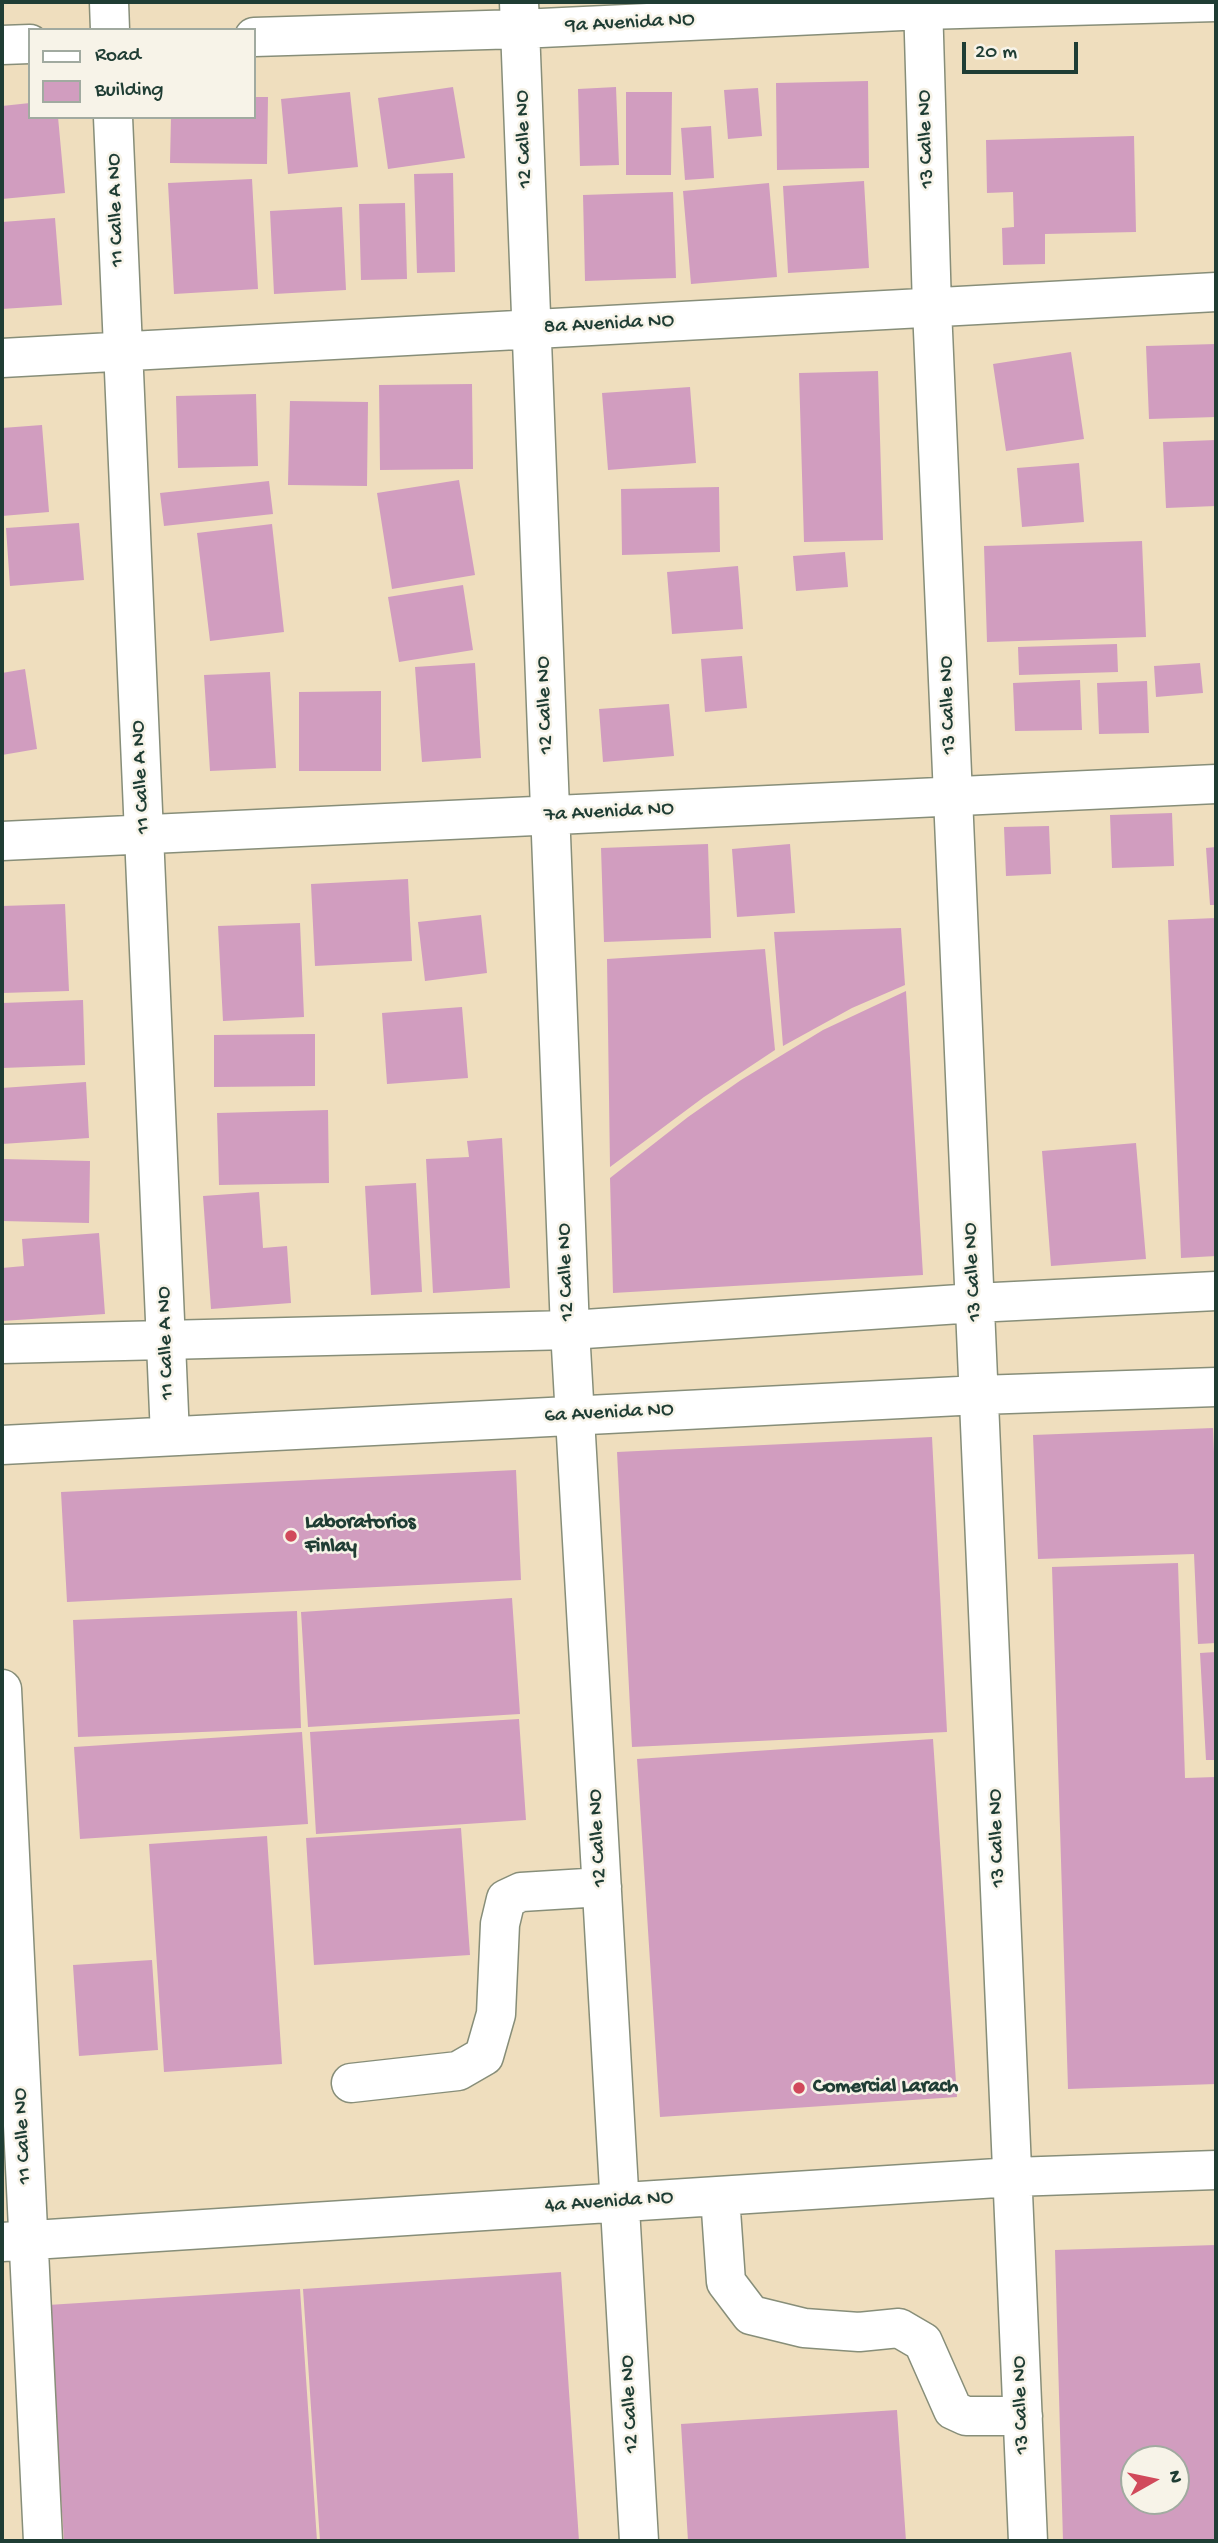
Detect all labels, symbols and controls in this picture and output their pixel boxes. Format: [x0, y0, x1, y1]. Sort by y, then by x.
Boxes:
street label: 9a Avenida NO [565, 8, 695, 40]
legend [28, 28, 256, 119]
scale bar [966, 28, 1082, 72]
text: 20 m [975, 41, 1017, 66]
text: Road [95, 44, 141, 69]
text: Building [95, 79, 164, 104]
street label: 12 Calle NO [511, 89, 539, 189]
street label: 13 Calle NO [913, 89, 941, 189]
street label: 11 Calle A NO [102, 153, 132, 267]
street label: 8a Avenida NO [543, 309, 675, 341]
street label: 12 Calle NO [532, 655, 560, 755]
street label: 13 Calle NO [935, 655, 963, 755]
street label: 11 Calle A NO [126, 720, 158, 834]
street label: 7a Avenida NO [544, 797, 674, 829]
street label: 12 Calle NO [553, 1222, 581, 1322]
street label: 13 Calle NO [959, 1222, 989, 1322]
street label: 11 Calle A NO [152, 1286, 182, 1400]
street label: 6a Avenida NO [544, 1398, 674, 1430]
place label: Laboratorios Finlay [305, 1511, 416, 1561]
marker: Laboratorios Finlay [283, 1528, 299, 1544]
street label: 12 Calle NO [584, 1788, 614, 1888]
street label: 13 Calle NO [984, 1788, 1012, 1888]
place label: Comercial Larach [813, 2075, 958, 2101]
marker: Comercial Larach [791, 2080, 807, 2096]
street label: 11 Calle NO [9, 2087, 39, 2185]
street label: 4a Avenida NO [544, 2186, 674, 2220]
street label: 12 Calle NO [616, 2354, 646, 2454]
street label: 13 Calle NO [1008, 2355, 1036, 2455]
north arrow [1120, 2445, 1190, 2515]
text: N [1162, 2469, 1187, 2485]

